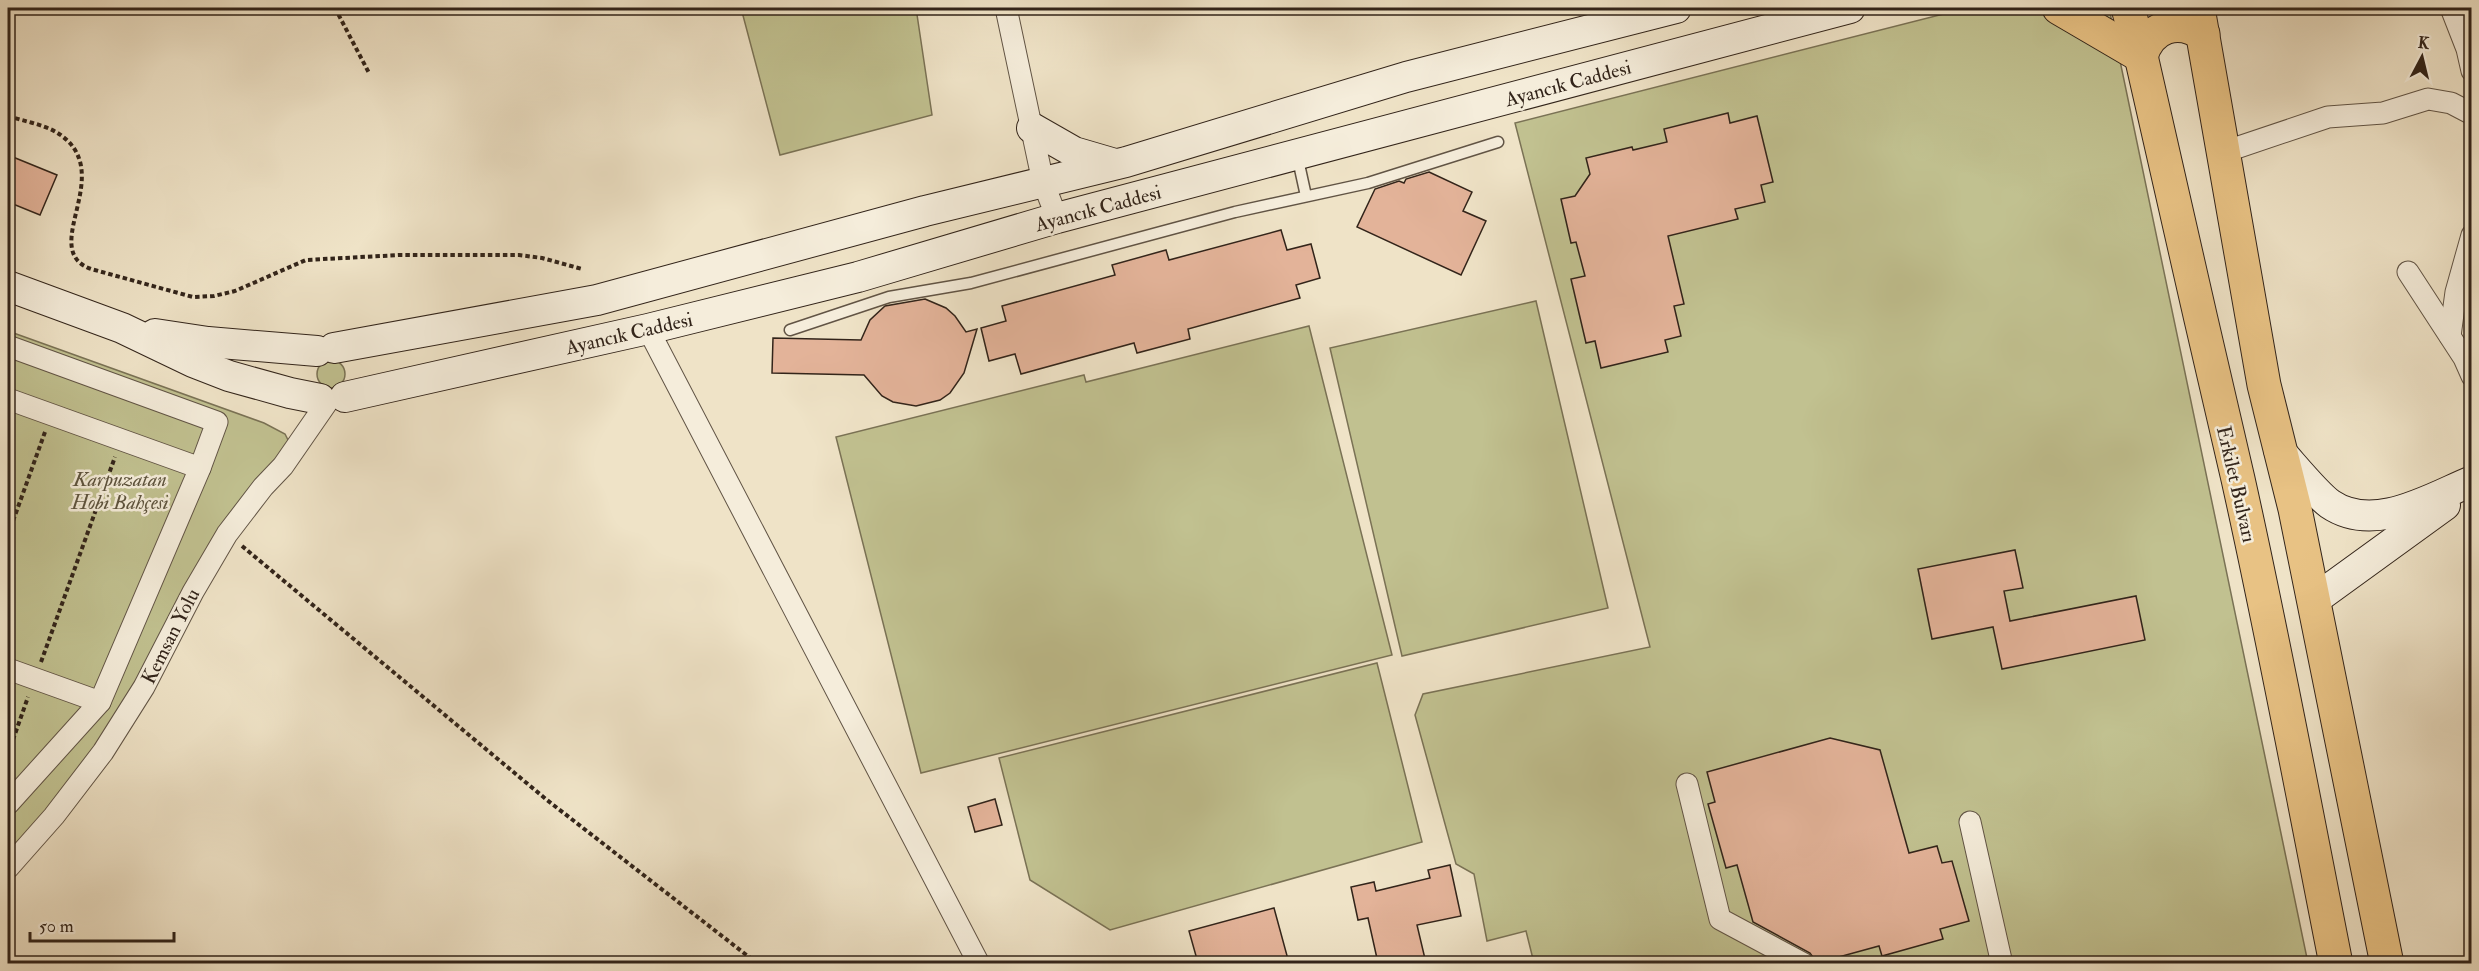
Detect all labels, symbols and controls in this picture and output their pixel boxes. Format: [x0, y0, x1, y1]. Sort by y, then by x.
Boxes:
north arrow [2392, 27, 2452, 87]
text: K [2417, 32, 2431, 54]
street label: Ayancık Caddesi [1501, 55, 1634, 113]
street label: Ayancık Caddesi [1031, 180, 1164, 238]
street label: Ayancık Caddesi [562, 307, 695, 360]
street label: Erkilet Bulvarı [2211, 423, 2262, 545]
park label: Karpuzatan Hobi Bahçesi [70, 467, 169, 515]
street label: Kemsan Yolu [136, 584, 205, 688]
scale bar [30, 905, 174, 943]
text: 50 m [39, 915, 74, 938]

